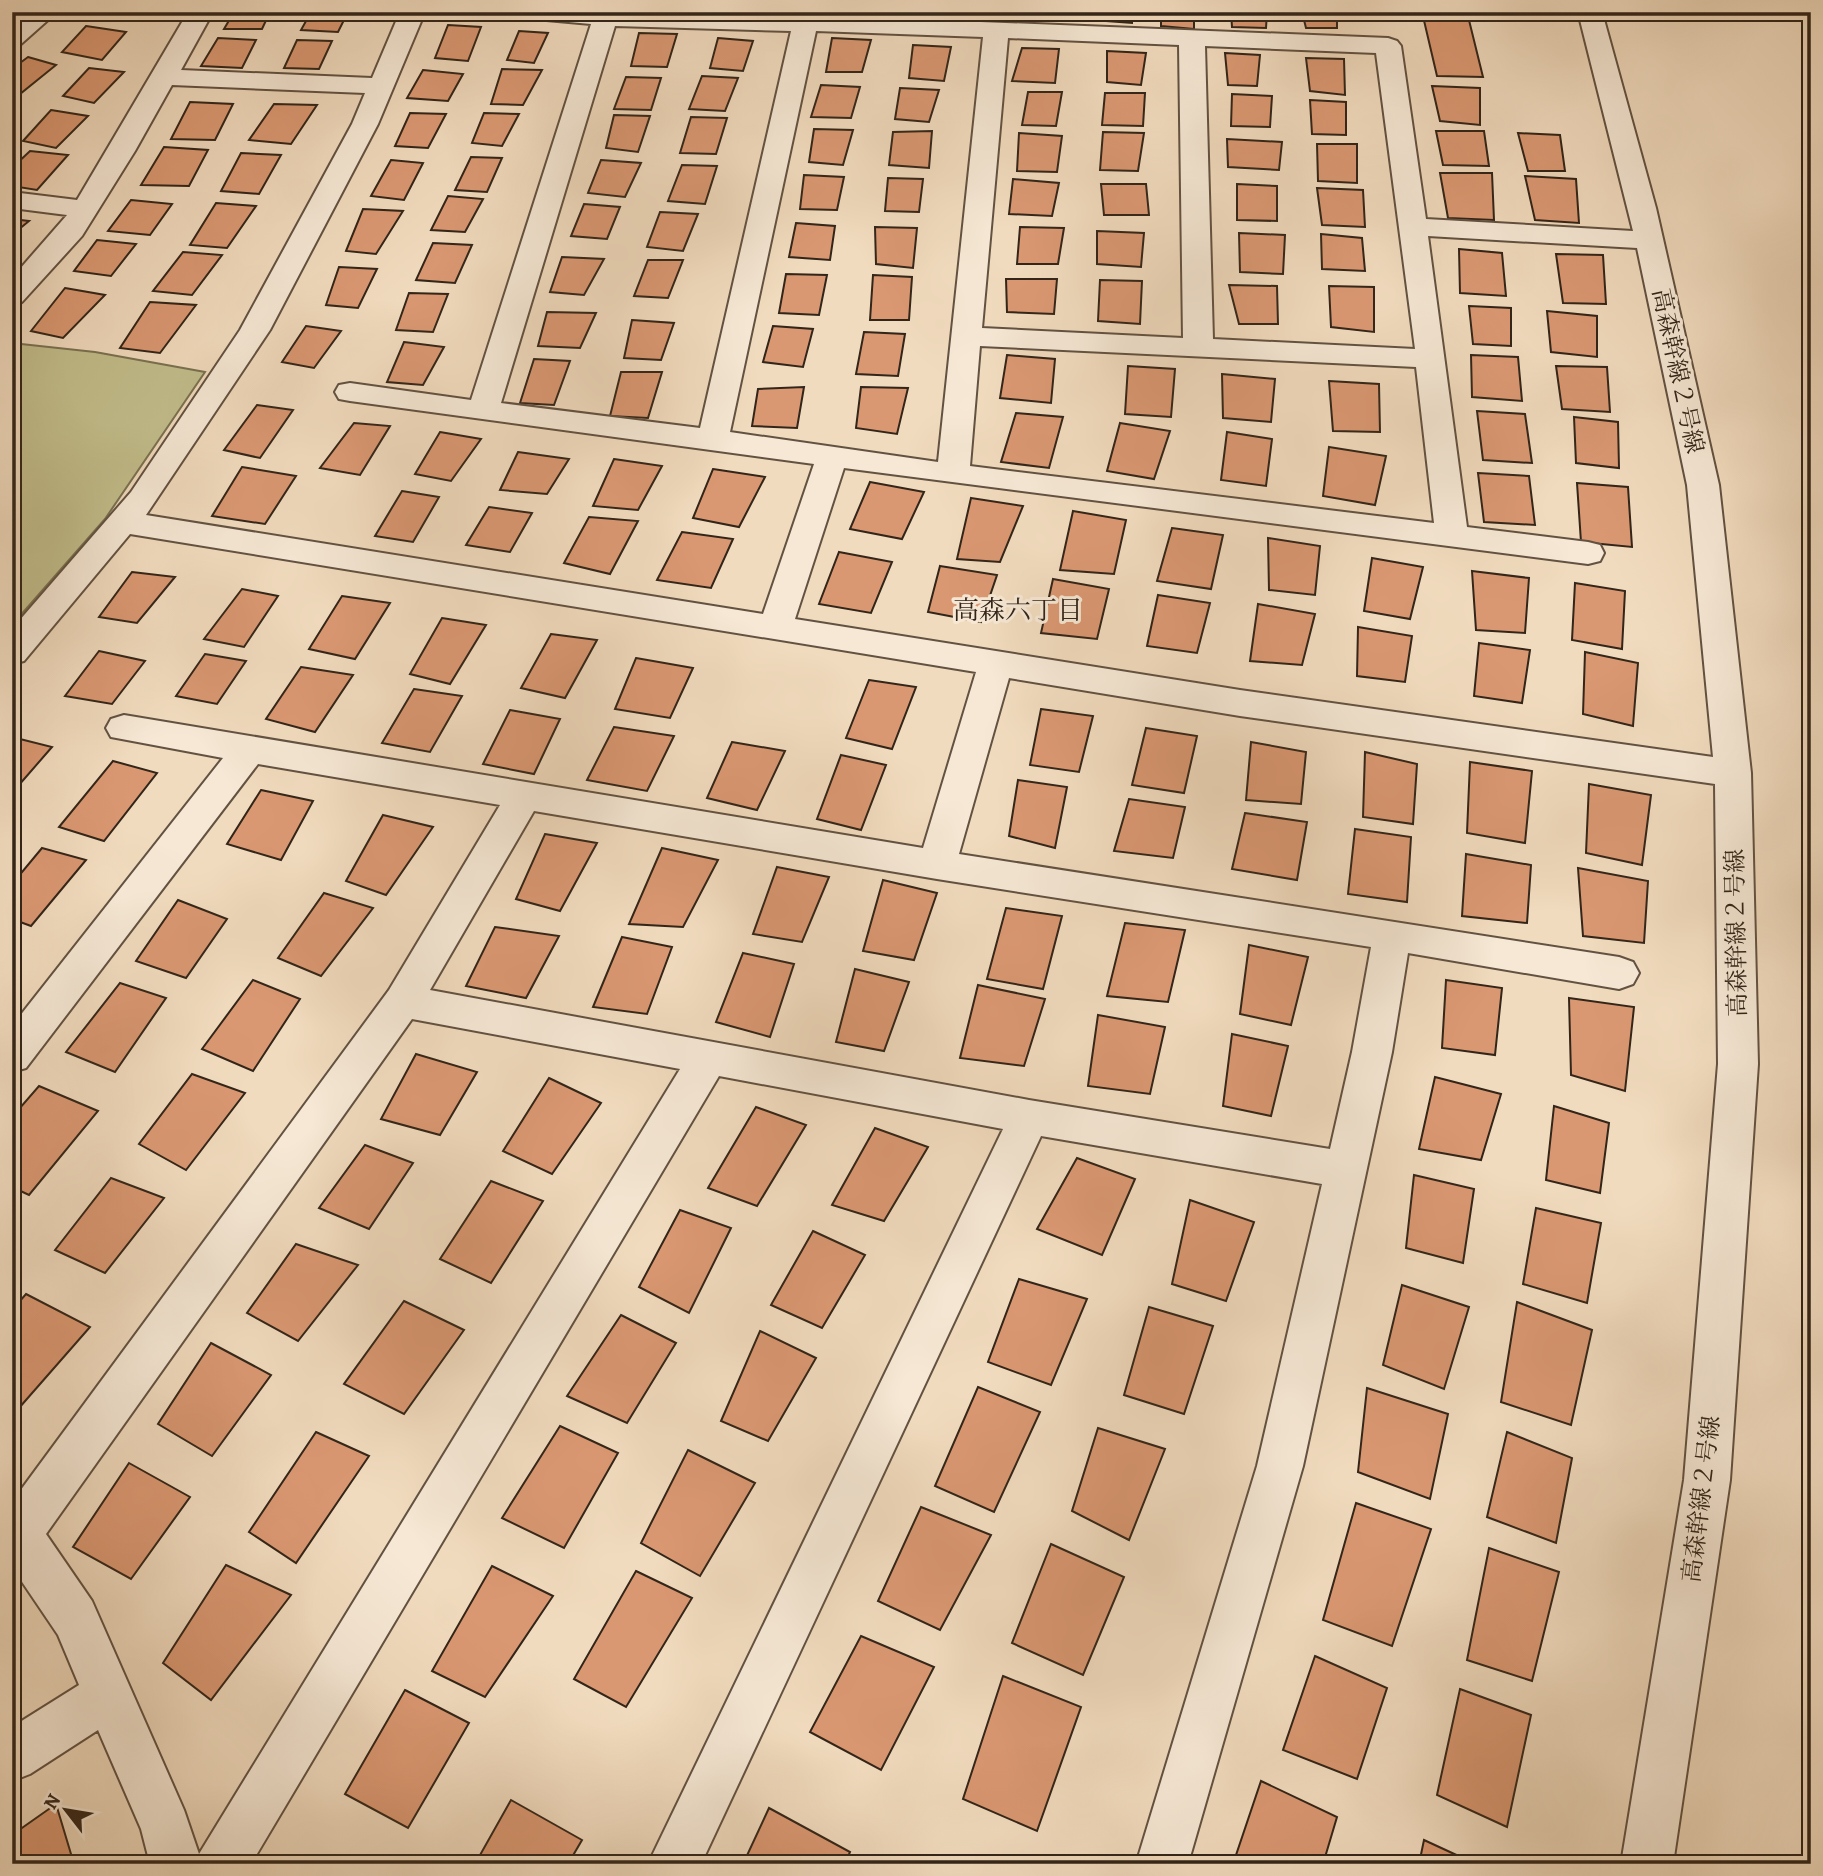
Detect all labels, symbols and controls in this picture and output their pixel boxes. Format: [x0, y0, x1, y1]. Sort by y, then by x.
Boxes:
street label: 高森幹線２号線 [1645, 286, 1711, 456]
district label: 高森六丁目 [953, 593, 1083, 628]
street label: 高森幹線２号線 [1719, 849, 1753, 1017]
street label: 高森幹線２号線 [1675, 1414, 1727, 1584]
north arrow [32, 1774, 102, 1844]
text: N [38, 1789, 67, 1814]

